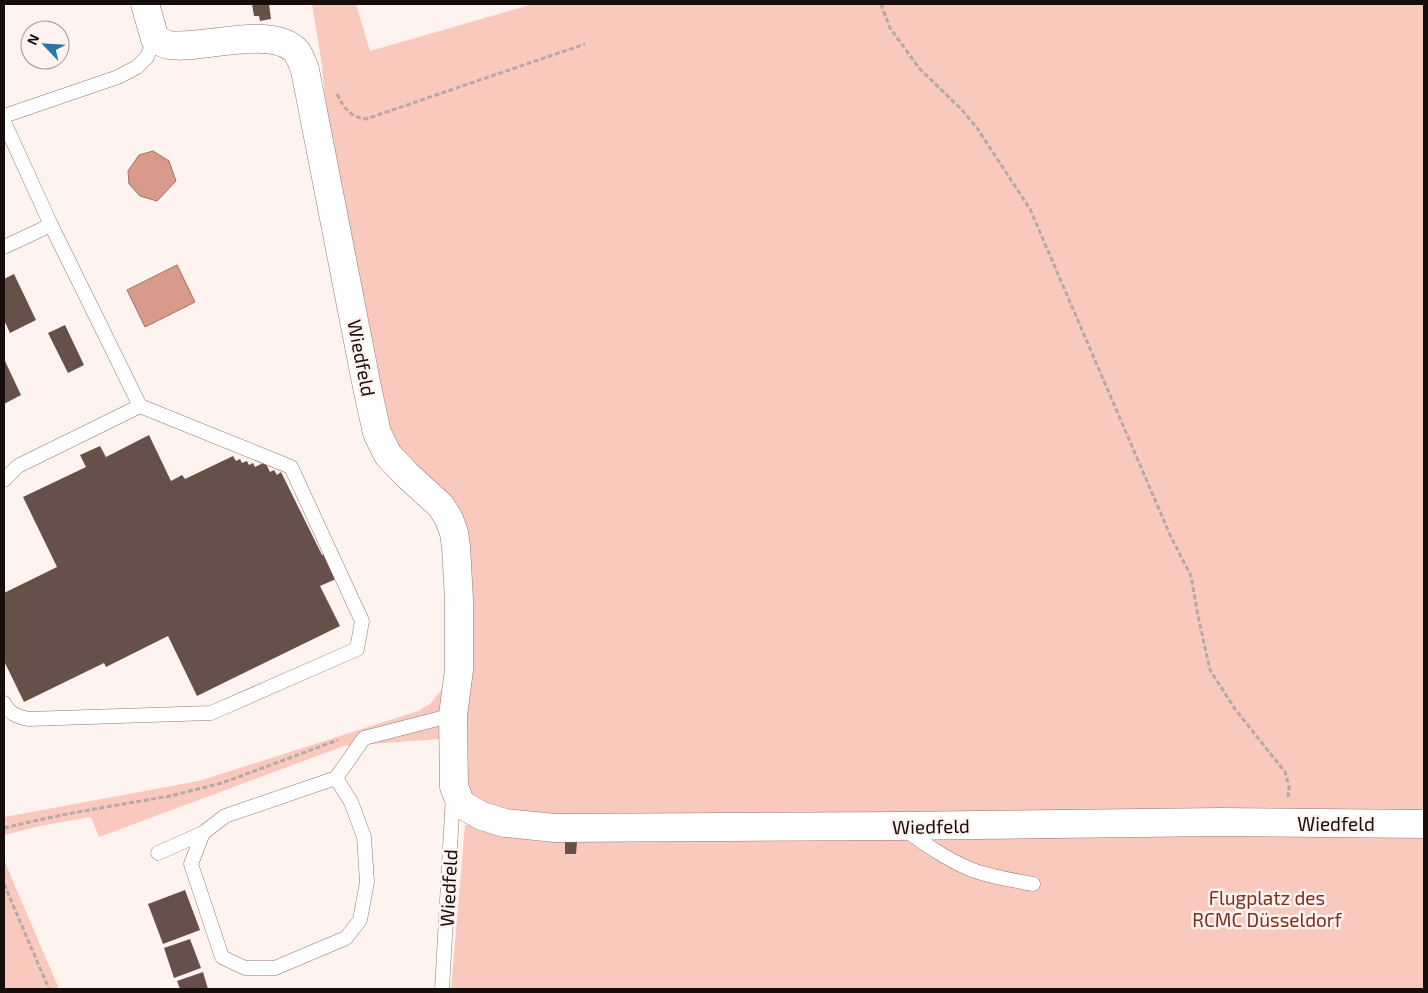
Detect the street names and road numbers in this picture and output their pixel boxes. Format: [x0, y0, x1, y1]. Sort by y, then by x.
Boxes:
street label: Wiedfeld [343, 318, 381, 398]
street label: Wiedfeld [1297, 812, 1375, 835]
street label: Wiedfeld [892, 814, 970, 838]
street label: Wiedfeld [434, 849, 462, 927]

